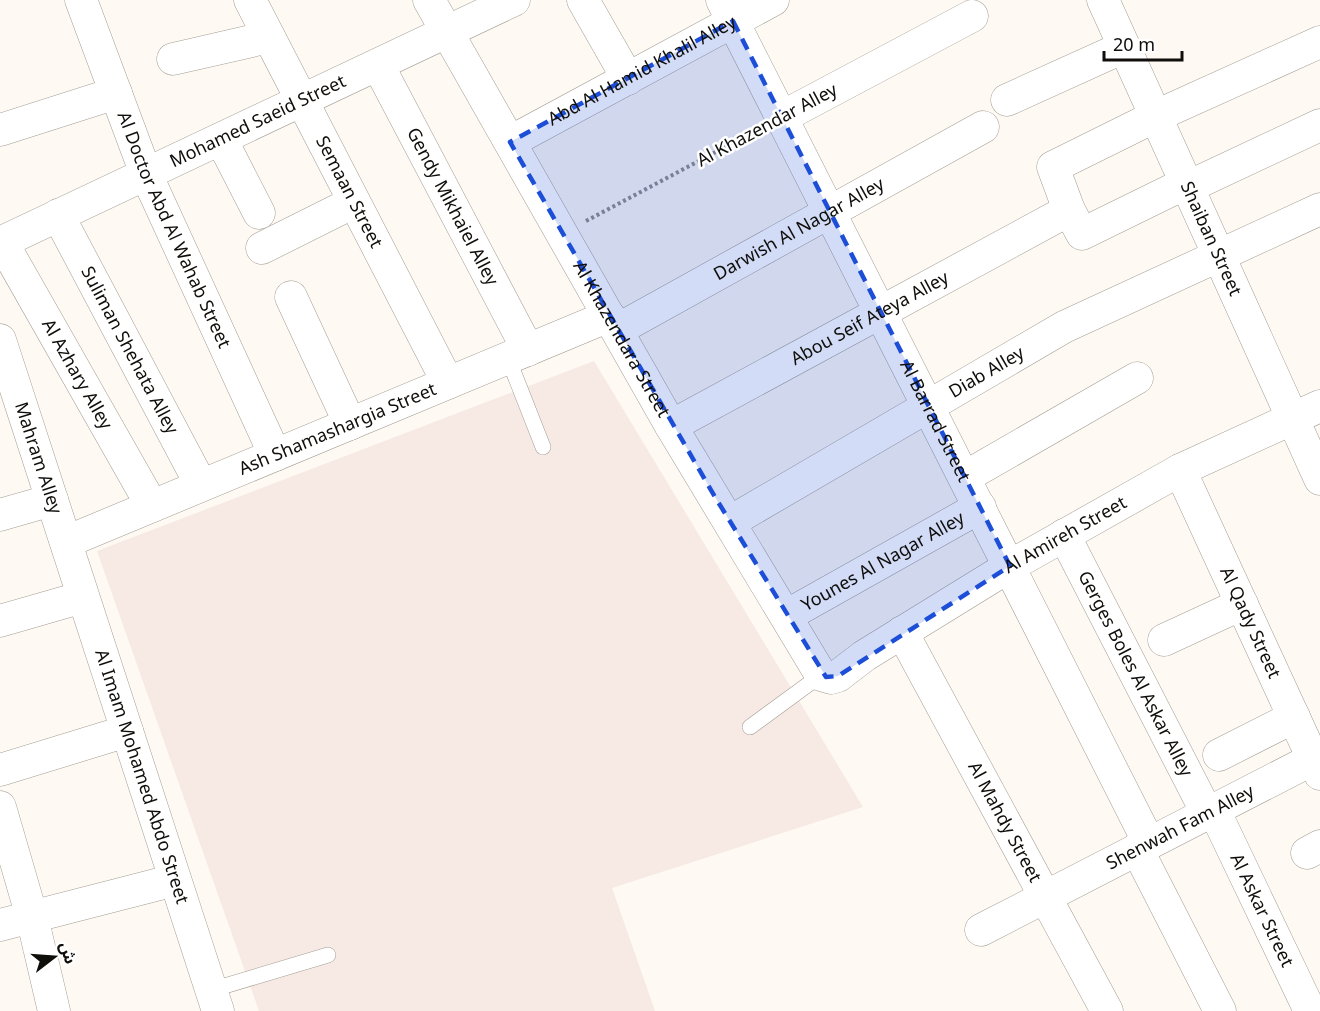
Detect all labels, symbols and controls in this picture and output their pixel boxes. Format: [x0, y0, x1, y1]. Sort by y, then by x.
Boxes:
street label: Abd Al Hamid Khalil Alley [540, 4, 744, 138]
scale bar [1104, 24, 1182, 62]
text: 20 m [1113, 26, 1155, 64]
street label: Mohamed Saeid Street [163, 63, 353, 179]
street label: Al Khazendar Alley [689, 71, 845, 178]
street label: Al Doctor Abd Al Wahab Street [105, 106, 243, 355]
street label: Gendy Mikhaiel Alley [395, 120, 511, 294]
street label: Semaan Street [304, 128, 395, 256]
street label: Darwish Al Nagar Alley [706, 166, 893, 292]
street label: Shaiban Street [1168, 175, 1254, 303]
street label: Al Khazendara Street [562, 253, 682, 426]
street label: Suliman Shehata Alley [69, 259, 190, 442]
street label: Abou Seif Ateya Alley [783, 259, 957, 377]
street label: Al Azhary Alley [30, 311, 124, 438]
street label: Diab Alley [941, 334, 1033, 410]
street label: Al Barrad Street [888, 353, 983, 490]
street label: Ash Shamashargia Street [232, 371, 443, 487]
street label: Mahram Alley [2, 397, 75, 520]
street label: Al Amireh Street [996, 484, 1135, 585]
street label: Younes Al Nagar Alley [793, 500, 973, 623]
street label: Al Qady Street [1208, 560, 1293, 686]
street label: Gerges Boles Al Askar Alley [1066, 563, 1205, 785]
street label: Al Imam Mohamed Abdo Street [83, 644, 201, 909]
street label: Al Mahdy Street [956, 754, 1054, 890]
street label: Shenwah Fam Alley [1099, 773, 1262, 882]
street label: Al Askar Street [1218, 846, 1306, 974]
north arrow [24, 927, 84, 987]
text: ش [48, 937, 87, 968]

